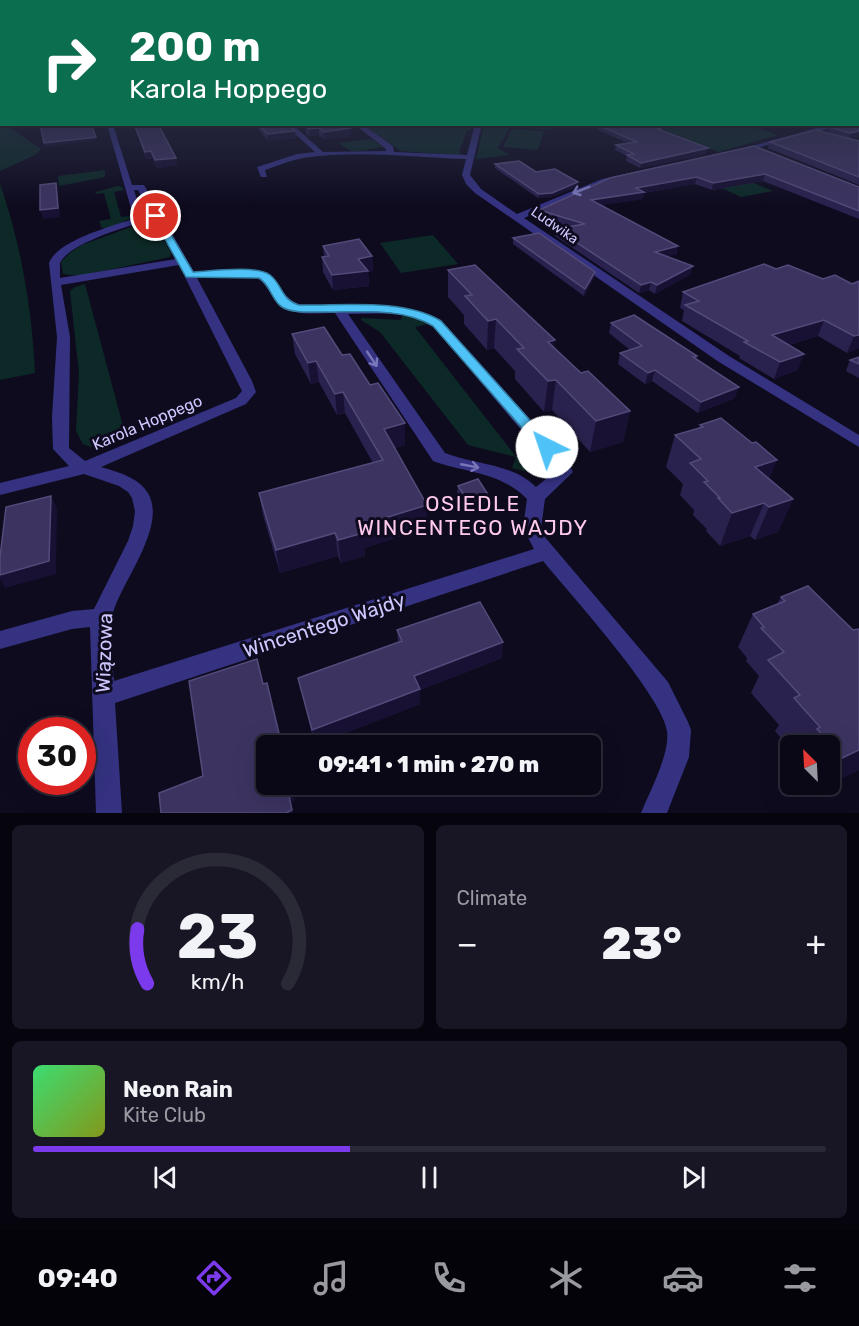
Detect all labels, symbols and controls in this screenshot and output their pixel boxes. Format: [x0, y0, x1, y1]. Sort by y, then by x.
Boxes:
text: 200 m [129, 22, 261, 72]
icon: right [30, 24, 108, 102]
text: Karola Hoppego [129, 73, 327, 105]
one-way arrow [572, 185, 591, 196]
pin [130, 190, 181, 241]
icon: arrive [139, 199, 172, 232]
street label: Ludwika [528, 203, 582, 248]
one-way arrow [367, 350, 379, 367]
street label: Karola Hoppego [89, 391, 205, 454]
position arrow [515, 415, 579, 479]
one-way arrow [460, 460, 479, 472]
district label: OSIEDLE WINCENTEGO WAJDY [357, 491, 589, 540]
street label: Wincentego Wajdy [240, 587, 408, 663]
street label: Wiązowa [91, 613, 117, 693]
speed limit sign: 30 [18, 717, 96, 795]
north arrow [780, 735, 840, 795]
map controls [780, 735, 840, 795]
text: 09:41 · 1 min · 270 m [318, 751, 539, 778]
text: Climate [457, 886, 527, 910]
text: 23 [177, 900, 259, 974]
text: 23° [602, 917, 682, 970]
text: − [457, 924, 478, 963]
text: + [805, 924, 826, 963]
text: km/h [191, 969, 245, 994]
text: Neon Rain [123, 1076, 233, 1103]
text: Kite Club [123, 1103, 206, 1127]
icon: previous [149, 1161, 182, 1194]
icon: pause [413, 1161, 446, 1194]
icon: next [677, 1161, 710, 1194]
icon: directions [193, 1257, 235, 1299]
icon: music [310, 1257, 352, 1299]
icon: phone [428, 1257, 470, 1299]
icon: climate [545, 1257, 587, 1299]
icon: car [662, 1257, 704, 1299]
icon: filters [779, 1257, 821, 1299]
text: 09:40 [38, 1262, 118, 1294]

